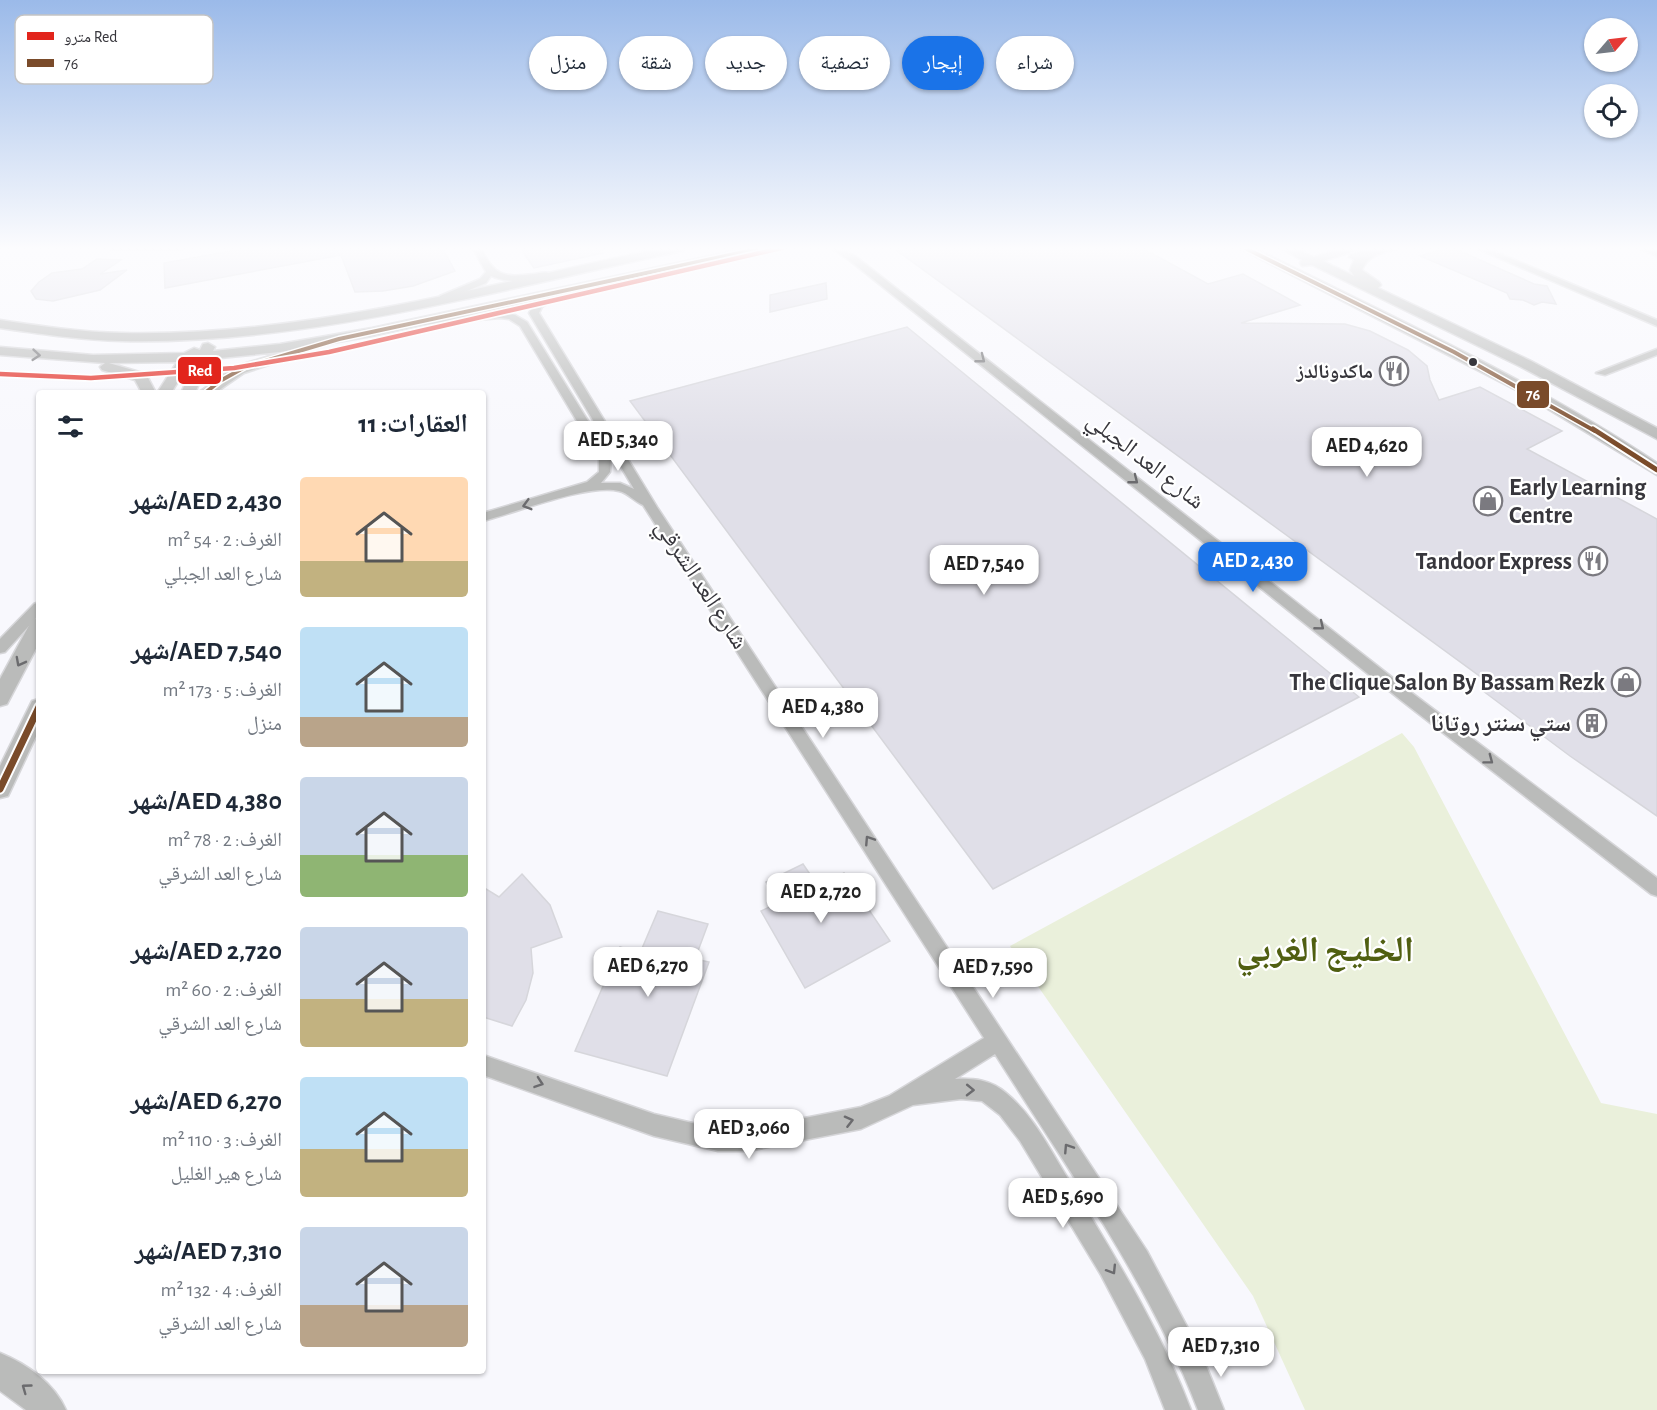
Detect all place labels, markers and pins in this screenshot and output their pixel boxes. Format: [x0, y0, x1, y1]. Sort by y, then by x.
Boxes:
restaurant icon: ماكدونالدز [1378, 355, 1410, 387]
unlabelled marker [1467, 356, 1479, 368]
place label: ماكدونالدز [1295, 362, 1373, 382]
pin: AED 5,340 [549, 421, 687, 472]
pin: AED 4,620 [1298, 427, 1436, 478]
place label: Early Learning Centre [1509, 476, 1647, 528]
shop icon: Early Learning Centre [1472, 485, 1504, 517]
pin: AED 2,430 [1184, 542, 1322, 593]
pin: AED 7,540 [915, 545, 1053, 596]
restaurant icon: Tandoor Express [1577, 545, 1609, 577]
place label: Tandoor Express [1415, 550, 1572, 574]
shop icon: The Clique Salon By Bassam Rezk [1610, 666, 1642, 698]
place label: The Clique Salon By Bassam Rezk [1289, 671, 1605, 695]
pin: AED 4,380 [754, 688, 892, 739]
building icon: ستي سنتر روتانا [1576, 707, 1608, 739]
place label: ستي سنتر روتانا [1430, 712, 1571, 742]
pin: AED 2,720 [752, 873, 890, 924]
pin: AED 6,270 [579, 947, 717, 998]
pin: AED 7,590 [924, 948, 1062, 999]
pin: AED 3,060 [680, 1109, 818, 1160]
pin: AED 5,690 [994, 1178, 1132, 1229]
pin: AED 7,310 [1152, 1327, 1290, 1378]

